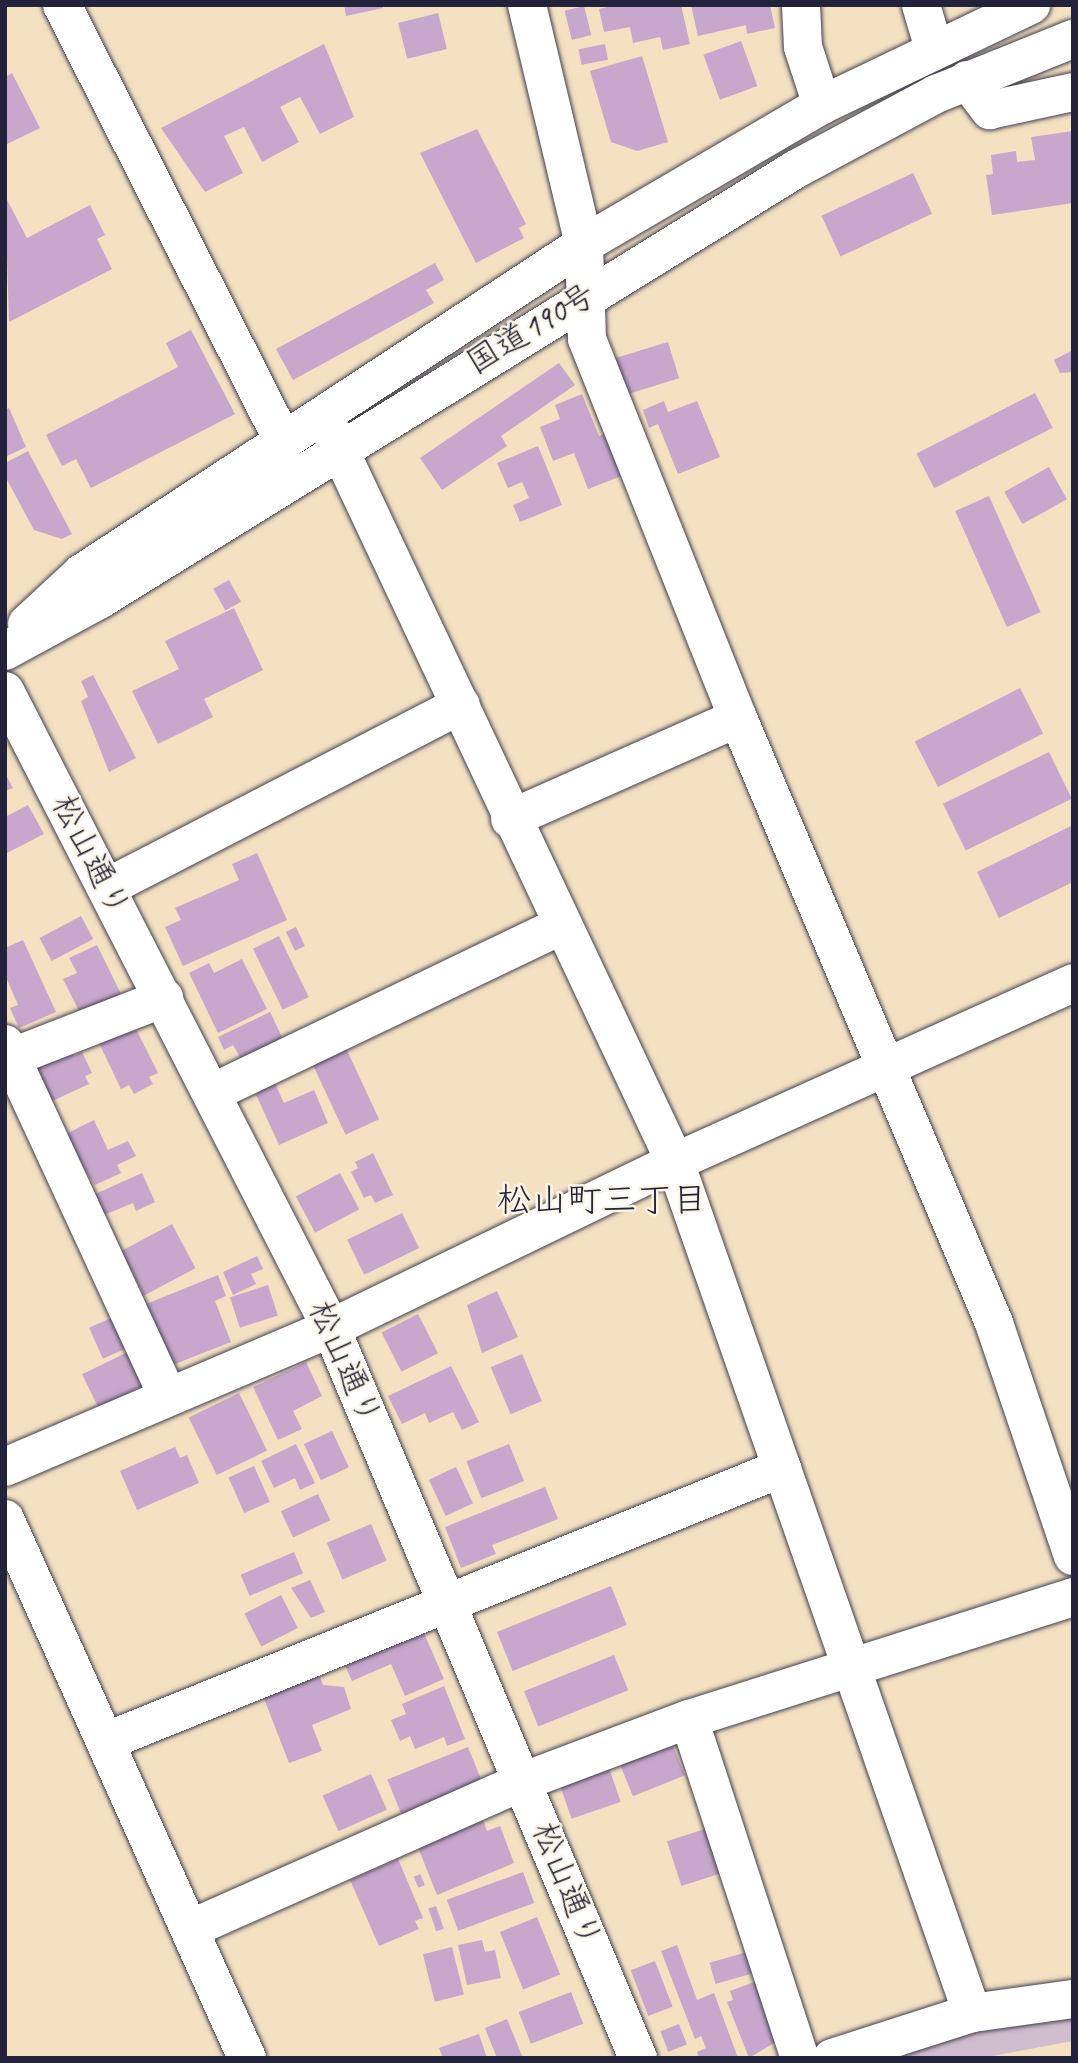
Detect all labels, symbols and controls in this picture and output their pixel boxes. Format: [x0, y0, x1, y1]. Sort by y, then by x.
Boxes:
street label: 国道190号 [459, 275, 603, 383]
street label: 松山通り [43, 788, 139, 924]
district label: 松山町三丁目 [497, 1179, 707, 1221]
street label: 松山通り [300, 1295, 390, 1431]
street label: 松山通り [524, 1816, 610, 1954]

